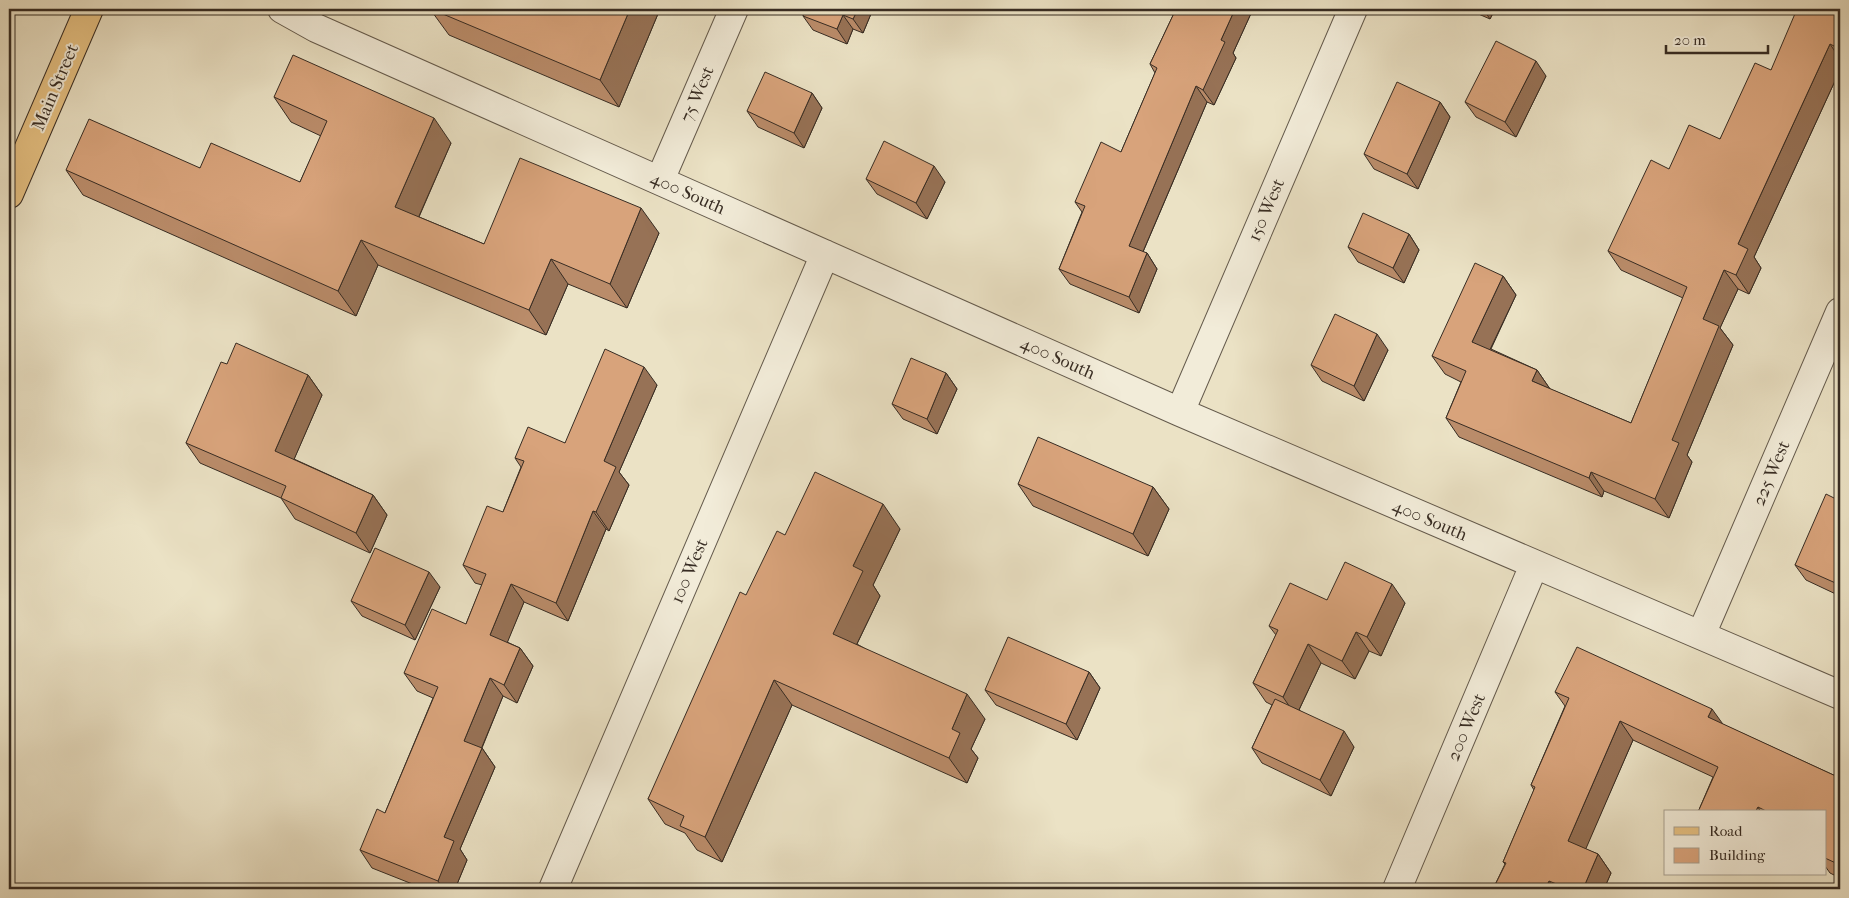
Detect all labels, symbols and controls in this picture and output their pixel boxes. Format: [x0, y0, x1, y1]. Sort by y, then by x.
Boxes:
scale bar [1666, 22, 1769, 54]
text: 20 m [1674, 31, 1706, 49]
street label: Main Street [28, 40, 83, 134]
street label: 75 West [676, 63, 719, 125]
street label: 400 South [647, 168, 728, 219]
street label: 150 West [1244, 175, 1289, 245]
street label: 400 South [1017, 333, 1098, 384]
street label: 225 West [1748, 437, 1795, 509]
street label: 400 South [1389, 495, 1470, 546]
street label: 100 West [666, 535, 713, 607]
street label: 200 West [1443, 690, 1490, 764]
legend [1664, 810, 1826, 876]
text: Road [1709, 822, 1743, 840]
text: Building [1709, 846, 1766, 864]

